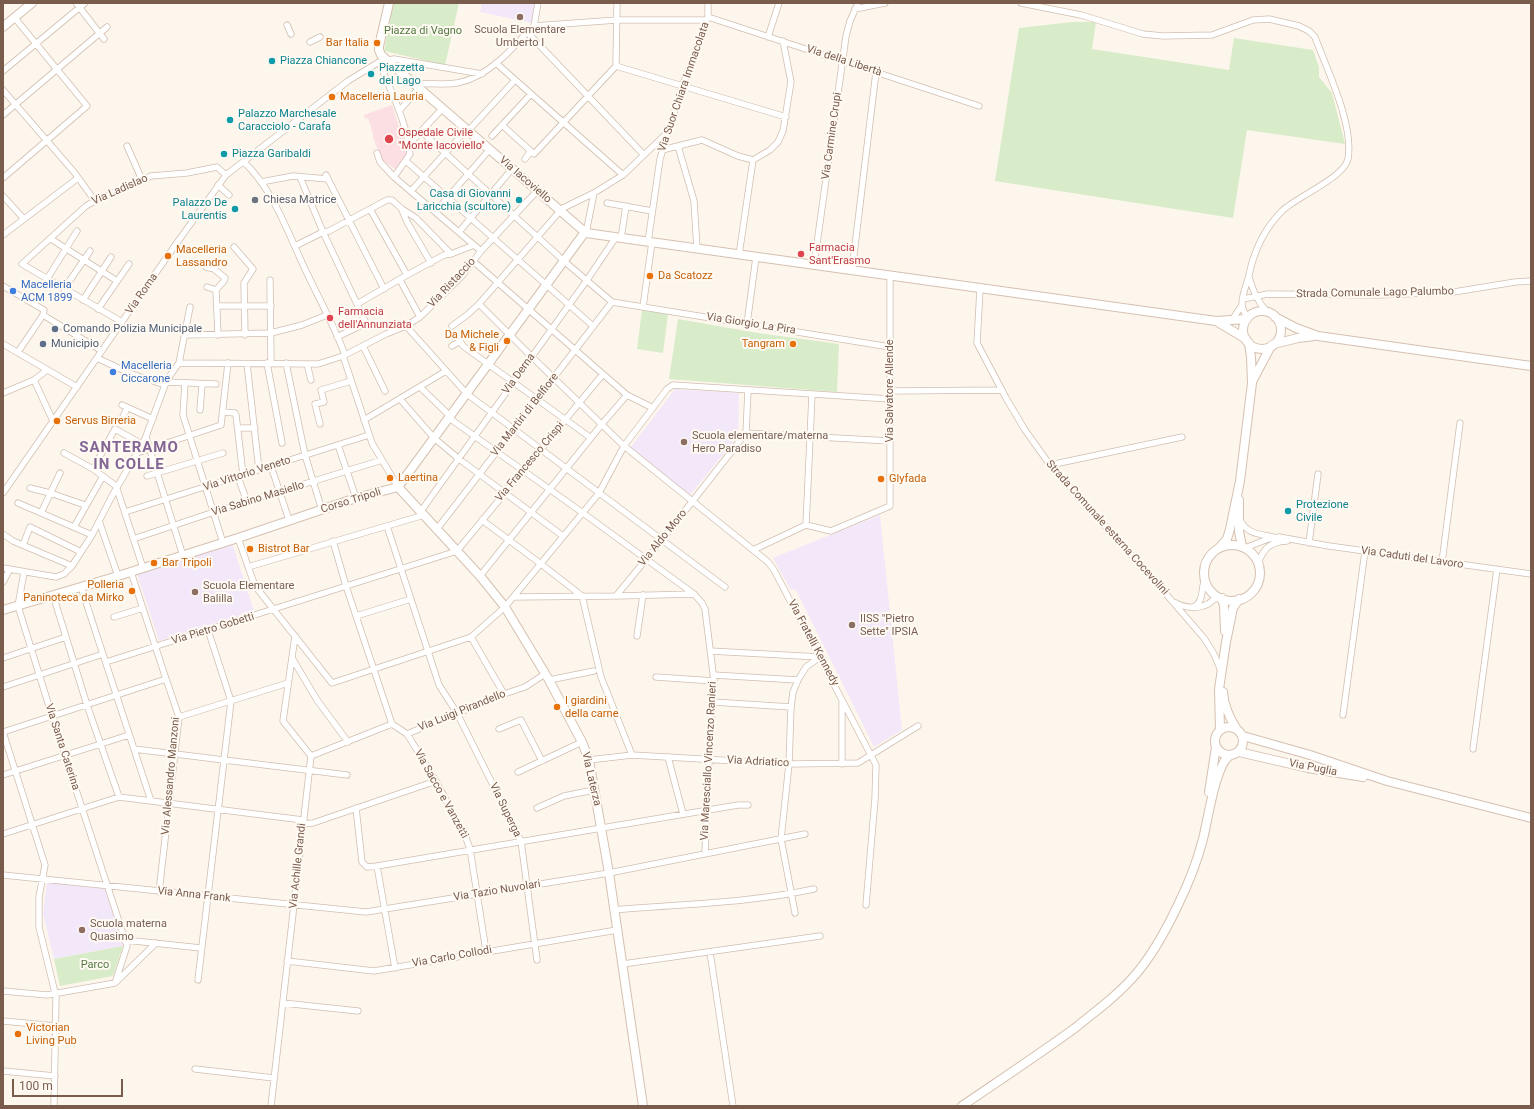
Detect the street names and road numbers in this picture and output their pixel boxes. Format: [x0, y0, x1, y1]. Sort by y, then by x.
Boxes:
street label: Via Suor Chiara Immacolata [656, 20, 712, 154]
street label: Via della Libertà [805, 43, 883, 79]
street label: Via Carmine Crupi [819, 91, 845, 181]
street label: Via Iacoviello [496, 154, 554, 206]
street label: Via Ladislao [90, 172, 150, 208]
street label: Via Ristaccio [425, 255, 479, 311]
street label: Via Roma [123, 271, 161, 317]
street label: Strada Comunale Lago Palumbo [1296, 285, 1454, 301]
street label: Via Giorgio La Pira [705, 310, 797, 338]
street label: Via Salvatore Allende [883, 339, 897, 443]
street label: Via Derna [500, 351, 538, 397]
street label: Via Martiri di Belfiore [488, 371, 562, 459]
street label: Via Francesco Crispi [493, 419, 567, 505]
street label: Via Vittorio Veneto [202, 454, 292, 494]
street label: Strada Comunale esterna Cocevolini [1043, 458, 1171, 598]
street label: Via Sabino Masiello [210, 479, 306, 519]
street label: Corso Tripoli [319, 486, 383, 516]
street label: Via Aldo Moro [636, 507, 690, 569]
street label: Via Caduti del Lavoro [1360, 544, 1464, 572]
street label: Via Fratelli Kennedy [785, 598, 841, 688]
street label: Via Pietro Gobetti [170, 610, 256, 648]
street label: Via Maresciallo Vincenzo Ranieri [698, 681, 720, 841]
street label: Via Luigi Pirandello [416, 687, 508, 735]
street label: Via Santa Caterina [42, 702, 82, 792]
street label: Via Alessandro Manzoni [159, 716, 183, 836]
street label: Via Sacco e Vanzetti [411, 747, 471, 841]
street label: Via Laterza [578, 751, 604, 807]
street label: Via Adriatico [726, 754, 790, 770]
street label: Via Puglia [1288, 757, 1338, 779]
street label: Via Superga [486, 781, 524, 839]
street label: Via Achille Grandi [287, 823, 309, 909]
street label: Via Tazio Nuvolari [453, 878, 541, 904]
street label: Via Anna Frank [157, 885, 231, 905]
street label: Via Carlo Collodi [411, 943, 493, 971]

